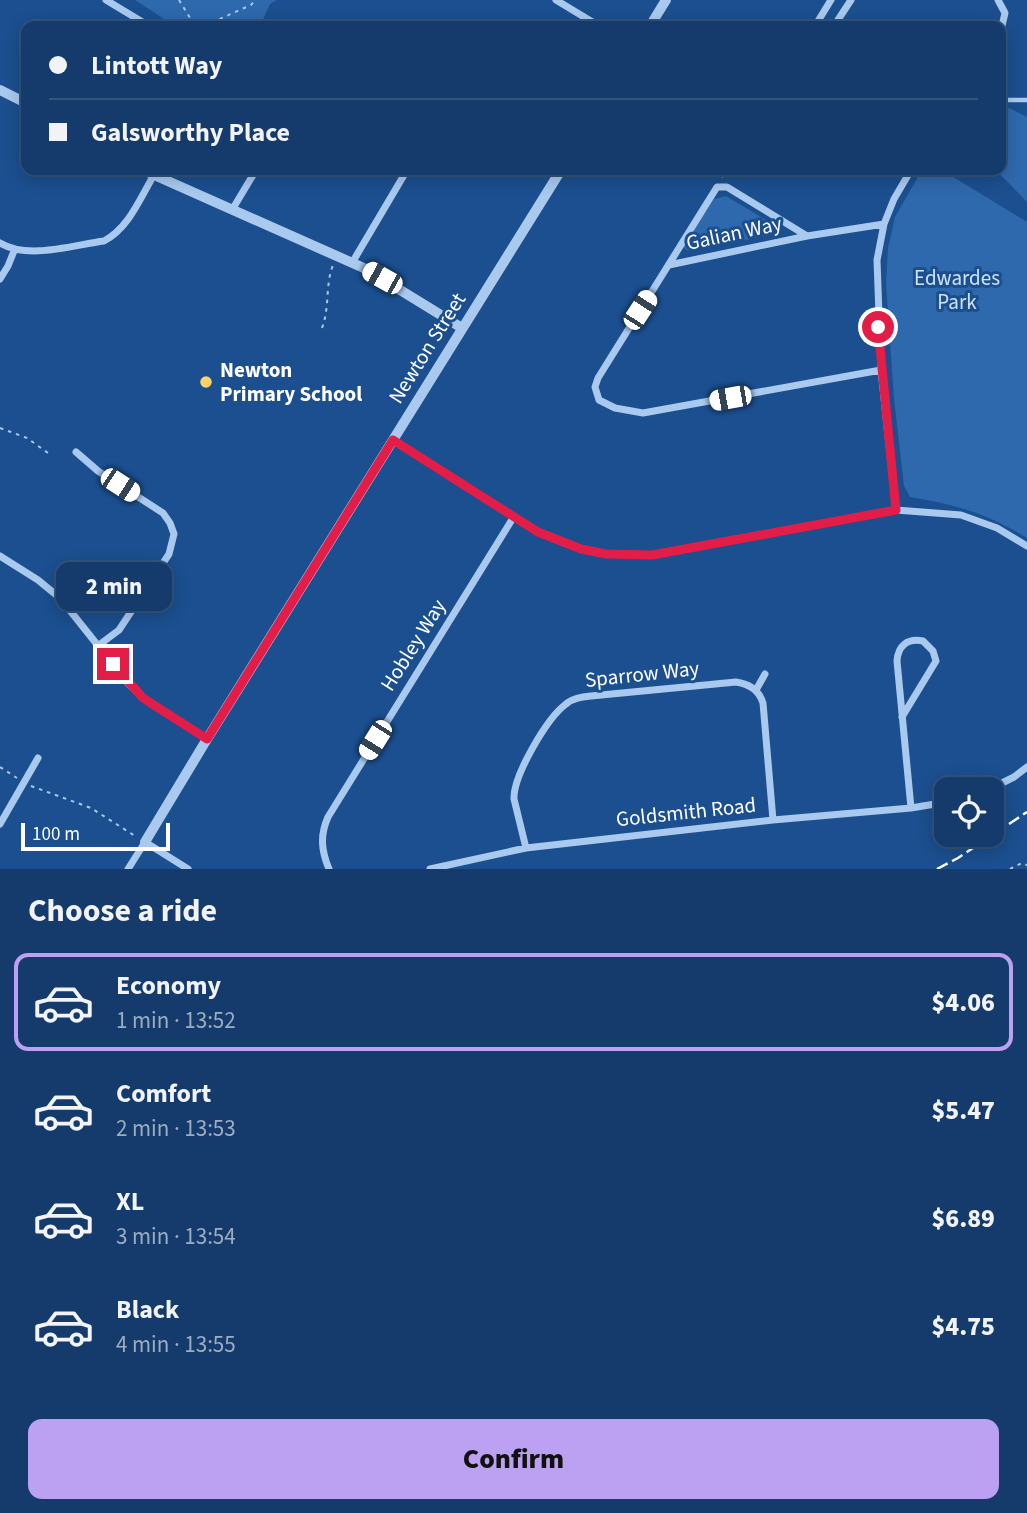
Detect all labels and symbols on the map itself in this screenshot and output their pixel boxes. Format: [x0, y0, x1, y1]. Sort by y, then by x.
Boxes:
street label: Galian Way [683, 208, 785, 258]
car [359, 259, 406, 297]
park label: Edwardes Park [914, 263, 1000, 317]
street label: Newton Street [381, 287, 473, 409]
car [620, 287, 661, 333]
route start [862, 311, 894, 343]
place label: Newton Primary School [220, 355, 362, 409]
marker: Newton Primary School [198, 374, 214, 390]
car [708, 384, 753, 412]
car [97, 465, 144, 505]
callout: 2 min [55, 562, 171, 612]
street label: Hobley Way [373, 593, 453, 697]
route end [97, 648, 129, 680]
street label: Sparrow Way [583, 653, 701, 695]
car [355, 717, 396, 763]
street label: Goldsmith Road [615, 790, 757, 834]
scale bar [21, 820, 170, 852]

